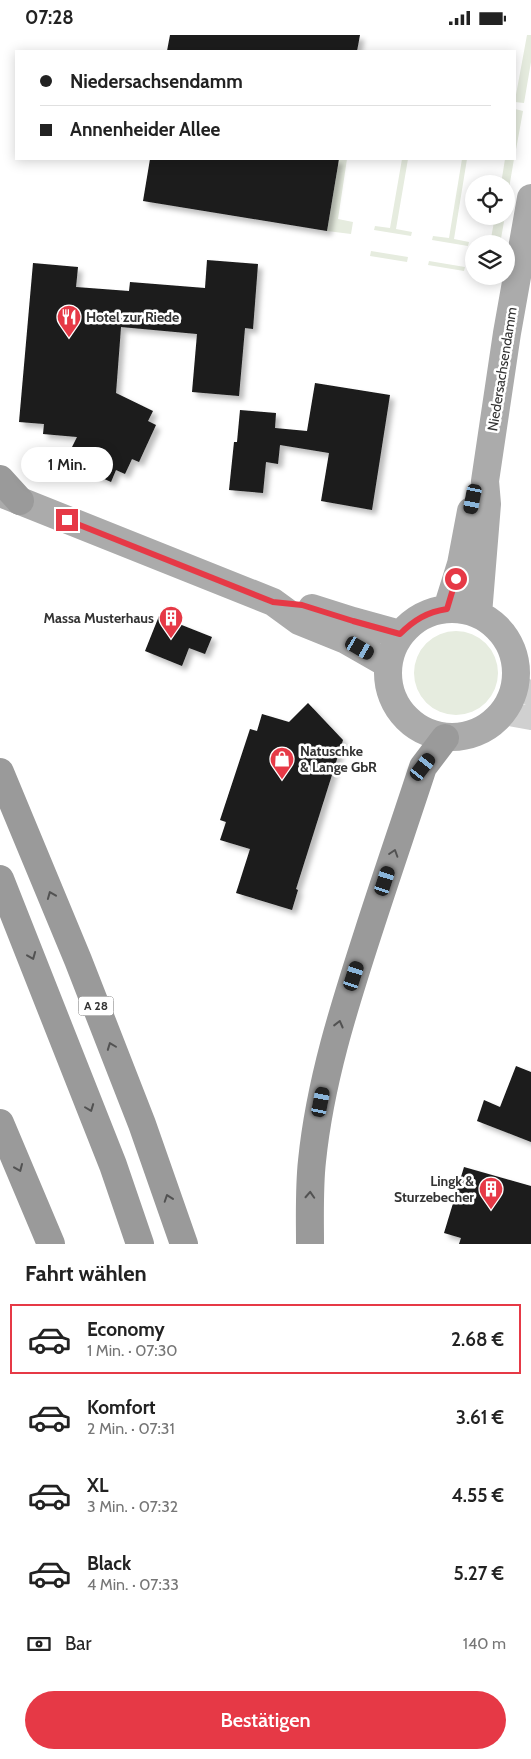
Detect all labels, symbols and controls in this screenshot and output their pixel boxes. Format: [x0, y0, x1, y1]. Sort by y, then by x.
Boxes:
text: 07:28 [25, 6, 74, 29]
text: Niedersachsendamm [70, 70, 243, 93]
text: Annenheider Allee [70, 118, 220, 141]
map controls [465, 175, 515, 285]
button: locate [465, 175, 515, 225]
button: layers [465, 235, 515, 285]
restaurant icon: Hotel zur Riede [56, 304, 82, 338]
street label: Niedersachsendamm [483, 306, 521, 432]
place label: Hotel zur Riede [86, 308, 179, 326]
callout: 1 Min. [21, 447, 113, 483]
text: 1 Min. [48, 455, 86, 474]
car [462, 483, 483, 515]
route end [56, 509, 78, 531]
route start [445, 568, 467, 590]
building icon: Massa Musterhaus [158, 605, 184, 639]
place label: Massa Musterhaus [43, 609, 154, 627]
car [343, 634, 376, 662]
place label: Natuschke & Lange GbR [300, 742, 377, 776]
shop icon: Natuschke & Lange GbR [269, 746, 295, 780]
car [407, 751, 438, 783]
one-way arrow [389, 849, 399, 858]
car [373, 864, 396, 898]
one-way arrow [46, 891, 57, 900]
one-way arrow [25, 951, 36, 960]
car [342, 959, 365, 993]
road number: A 28 [78, 996, 114, 1015]
one-way arrow [333, 1020, 344, 1029]
one-way arrow [107, 1042, 117, 1050]
car [310, 1086, 331, 1118]
one-way arrow [84, 1103, 95, 1112]
one-way arrow [12, 1163, 23, 1172]
place label: Lingk & Sturzebecher [394, 1172, 474, 1206]
building icon: Lingk & Sturzebecher [478, 1176, 504, 1210]
one-way arrow [305, 1191, 315, 1199]
one-way arrow [164, 1194, 174, 1203]
text: Fahrt wählen [25, 1260, 147, 1287]
icon: car [27, 1317, 72, 1362]
text: Economy [87, 1318, 165, 1341]
text: 2.68 € [451, 1328, 504, 1351]
text: 1 Min. · 07:30 [87, 1341, 178, 1360]
icon: car [27, 1395, 72, 1440]
text: Komfort [87, 1396, 156, 1419]
text: 3.61 € [456, 1406, 504, 1429]
text: 2 Min. · 07:31 [87, 1419, 175, 1438]
icon: car [27, 1473, 72, 1518]
text: XL [87, 1474, 108, 1497]
text: 4.55 € [451, 1484, 504, 1507]
text: 3 Min. · 07:32 [87, 1497, 178, 1516]
icon: car [27, 1551, 72, 1596]
text: Black [87, 1552, 131, 1575]
text: 5.27 € [453, 1562, 504, 1585]
text: 4 Min. · 07:33 [87, 1575, 179, 1594]
icon: cash [25, 1630, 53, 1658]
text: Bar [65, 1632, 91, 1655]
text: 140 m [463, 1634, 506, 1653]
button: Bestätigen [25, 1691, 506, 1749]

